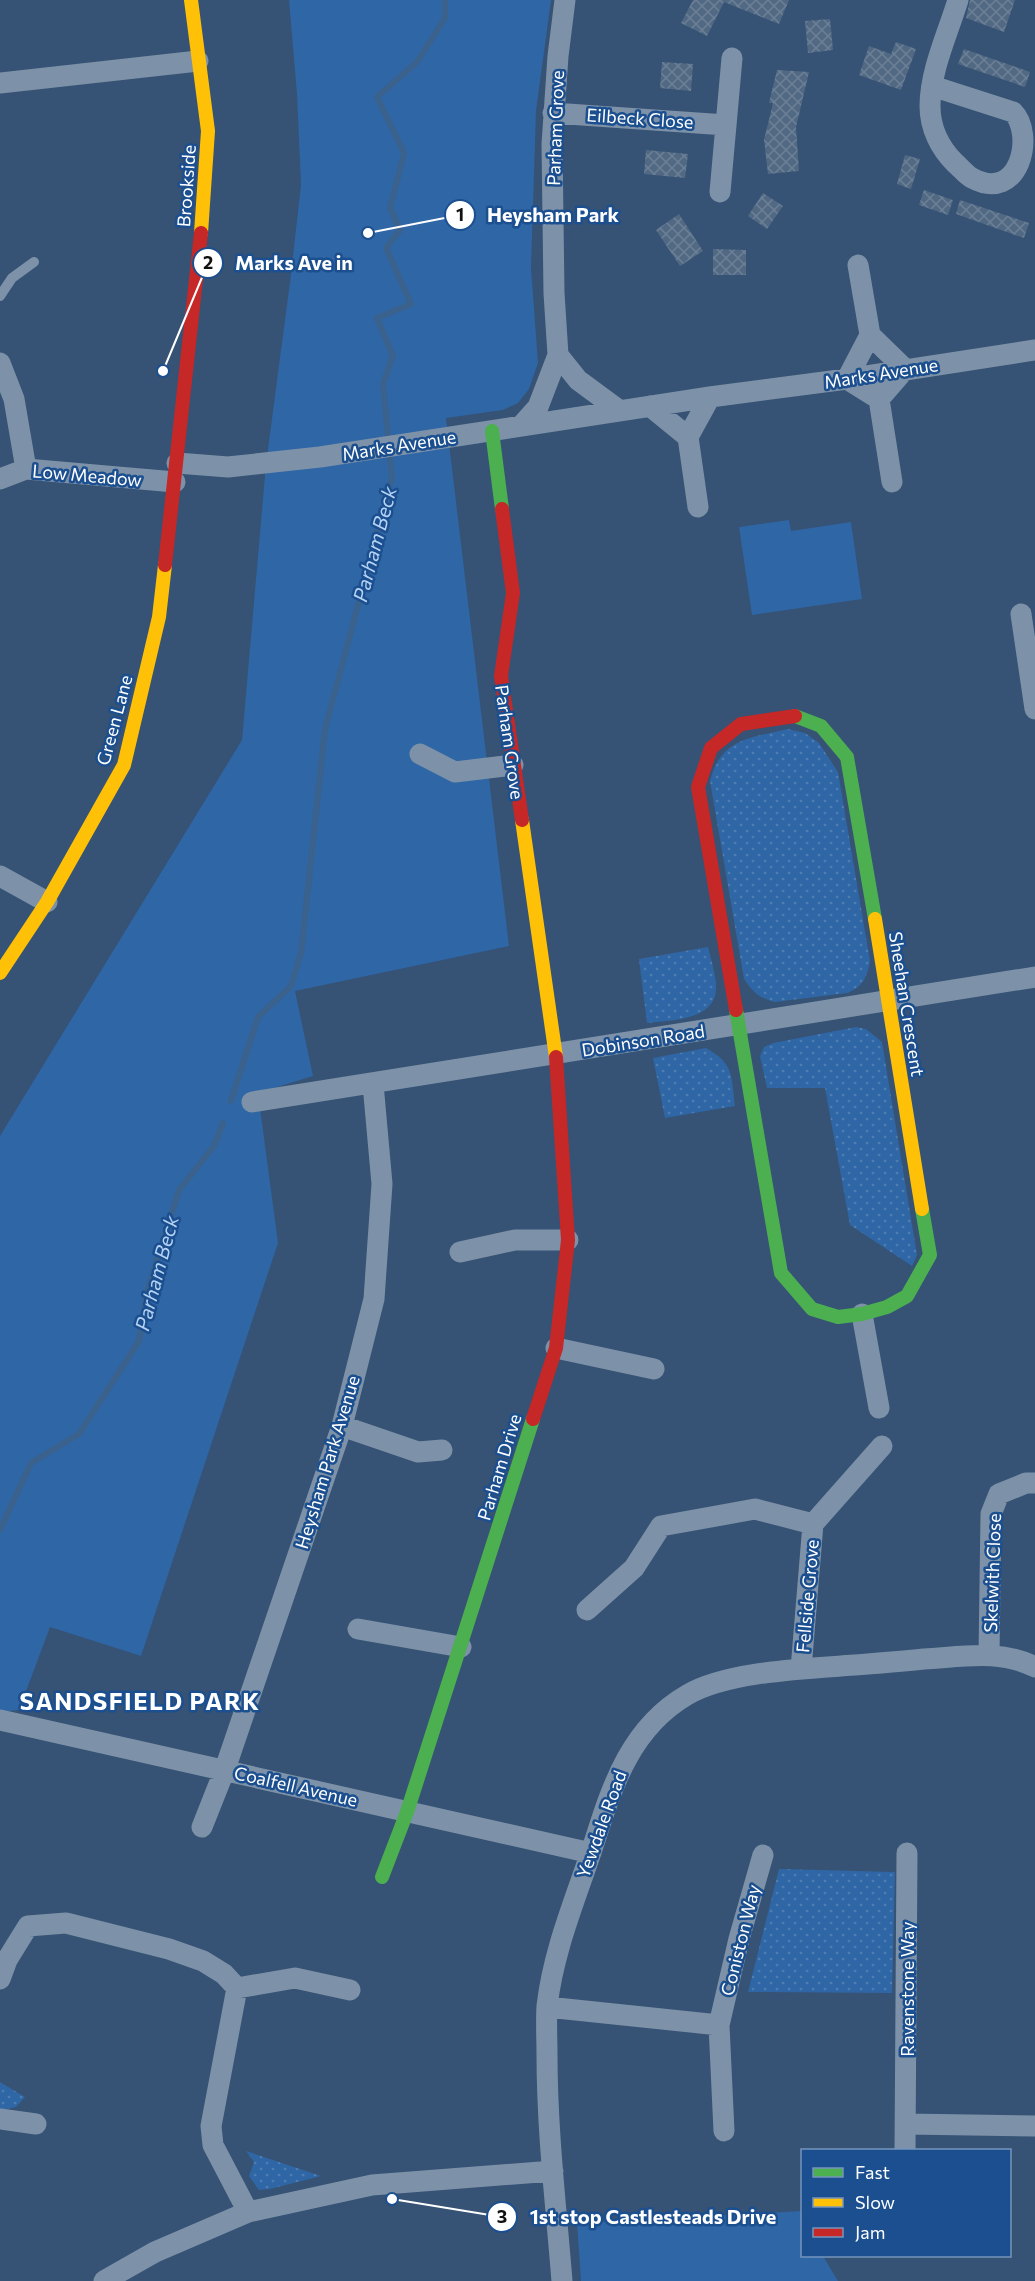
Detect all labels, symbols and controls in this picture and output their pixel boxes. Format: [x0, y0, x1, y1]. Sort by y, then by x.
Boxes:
street label: Parham Grove [542, 70, 568, 186]
street label: Eilbeck Close [586, 103, 694, 133]
street label: Brookside [172, 144, 200, 228]
callout: Heysham Park [445, 196, 631, 234]
text: Heysham Park [487, 202, 619, 226]
text: 1 [456, 203, 464, 225]
callout: Marks Ave in [193, 244, 364, 282]
text: Marks Ave in [235, 250, 353, 274]
text: 2 [203, 251, 213, 273]
street label: Marks Avenue [822, 353, 940, 393]
street label: Marks Avenue [340, 425, 458, 465]
street label: Low Meadow [31, 459, 143, 491]
water label: Parham Beck [347, 483, 401, 604]
street label: Green Lane [91, 673, 137, 767]
street label: Parham Grove [491, 683, 529, 801]
street label: Sheehan Crescent [885, 930, 929, 1078]
street label: Dobinson Road [580, 1019, 706, 1061]
water label: Parham Beck [129, 1212, 183, 1333]
street label: Heysham Park Avenue [290, 1373, 364, 1551]
street label: Parham Drive [472, 1411, 526, 1523]
street label: Skelwith Close [979, 1513, 1005, 1633]
street label: Fellside Grove [791, 1538, 823, 1654]
district label: SANDSFIELD PARK [20, 1686, 260, 1715]
street label: Coalfell Avenue [232, 1761, 360, 1811]
street label: Yewdale Road [571, 1767, 631, 1881]
street label: Coniston Way [716, 1882, 764, 1998]
street label: Ravenstone Way [896, 1921, 918, 2057]
legend [801, 2149, 1011, 2257]
text: Fast [855, 2161, 890, 2183]
text: Slow [855, 2191, 895, 2213]
callout: 1st stop Castlesteads Drive [487, 2198, 788, 2236]
text: 1st stop Castlesteads Drive [530, 2204, 776, 2228]
text: 3 [497, 2205, 507, 2227]
text: Jam [855, 2221, 885, 2243]

